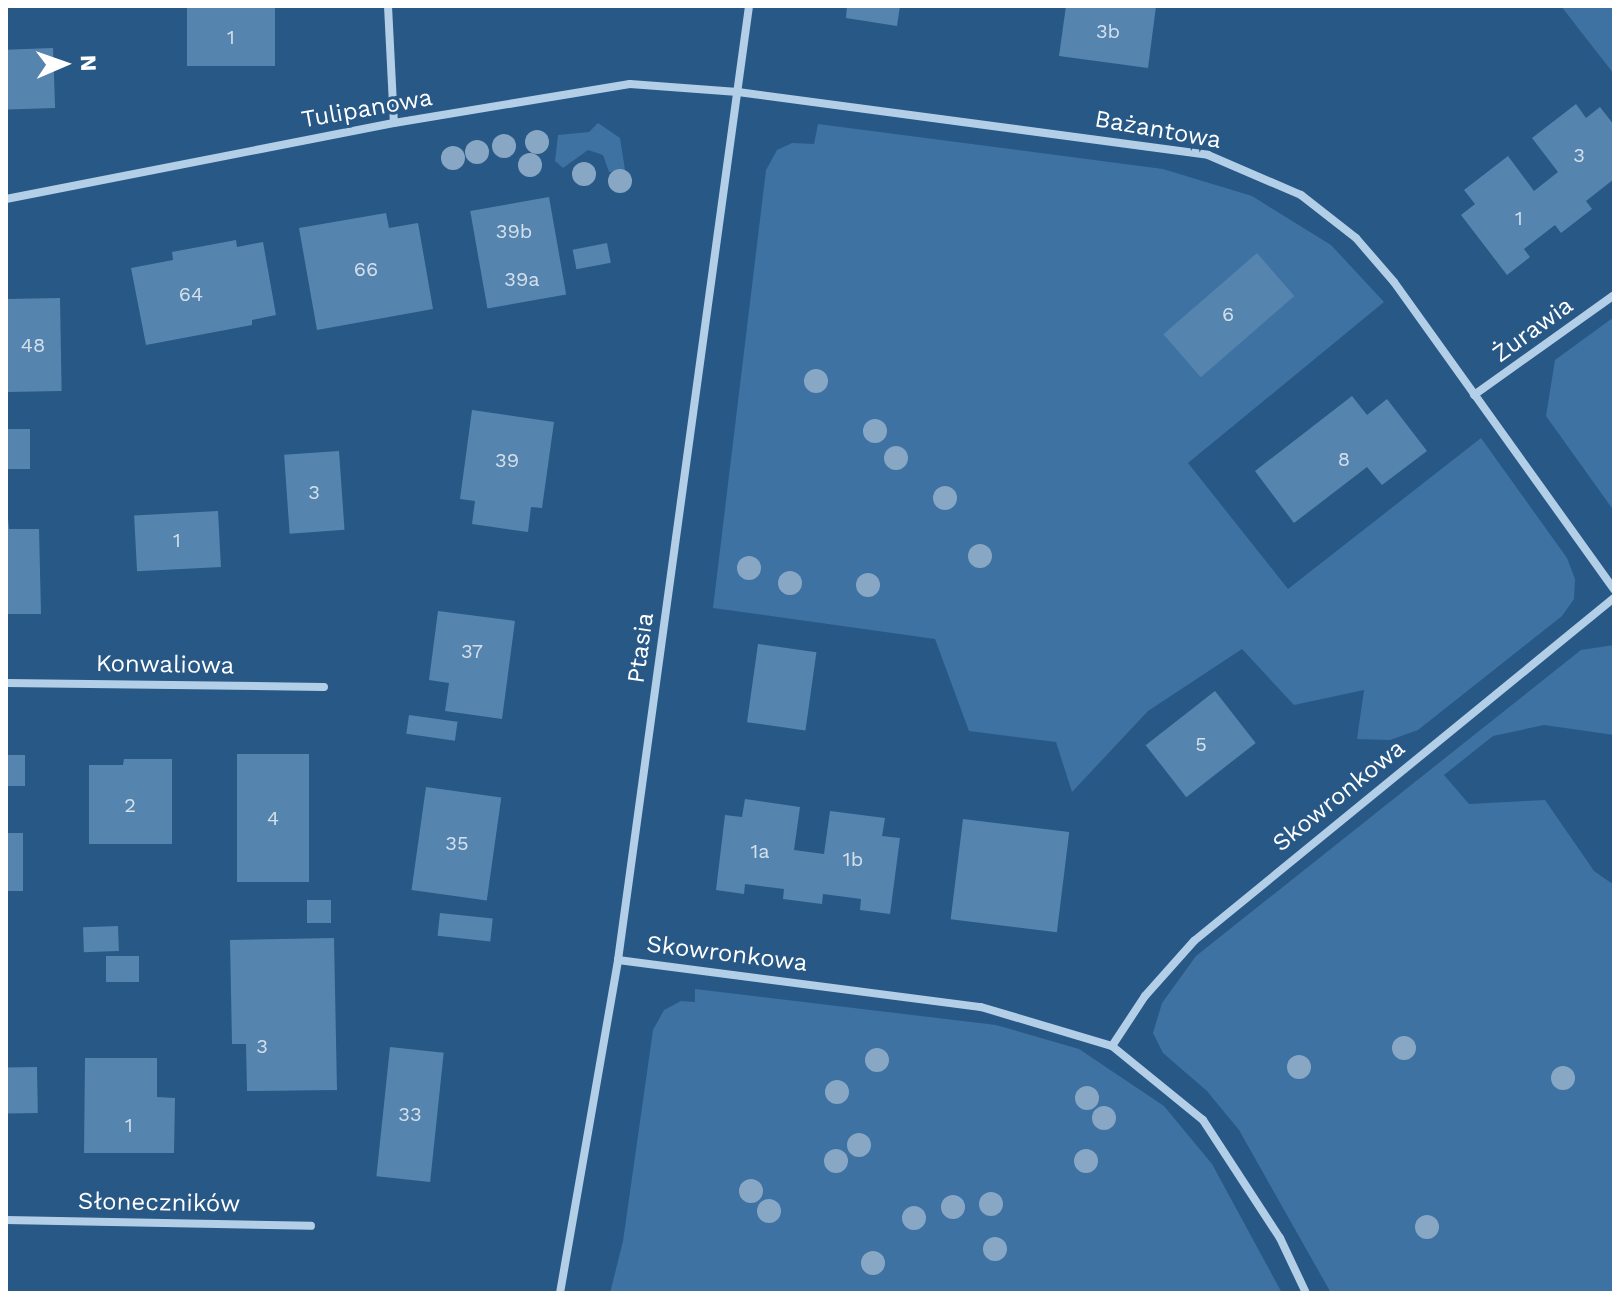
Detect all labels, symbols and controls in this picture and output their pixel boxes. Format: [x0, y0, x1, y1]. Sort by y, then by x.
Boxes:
house number: 3b [1096, 19, 1120, 43]
north arrow [24, 24, 104, 104]
house number: 1 [227, 25, 235, 49]
text: N [76, 55, 101, 72]
street label: Tulipanowa [299, 83, 435, 135]
street label: Bażantowa [1093, 105, 1223, 155]
house number: 3 [1573, 143, 1585, 167]
house number: 1 [1515, 206, 1523, 230]
house number: 39b [496, 219, 532, 243]
house number: 66 [354, 257, 378, 281]
house number: 39a [504, 267, 540, 291]
house number: 64 [179, 282, 203, 306]
street label: Żurawia [1487, 291, 1579, 369]
house number: 6 [1222, 302, 1234, 326]
house number: 48 [21, 333, 45, 357]
house number: 8 [1338, 447, 1350, 471]
house number: 39 [495, 448, 519, 472]
house number: 3 [308, 480, 320, 504]
house number: 1 [173, 528, 181, 552]
street label: Ptasia [622, 611, 660, 685]
house number: 37 [461, 639, 483, 663]
street label: Konwaliowa [96, 649, 234, 681]
house number: 5 [1195, 732, 1207, 756]
street label: Skowronkowa [1267, 734, 1411, 858]
house number: 2 [124, 793, 136, 817]
house number: 4 [267, 806, 279, 830]
house number: 35 [445, 831, 469, 855]
house number: 1a [750, 839, 770, 863]
house number: 1b [843, 847, 863, 871]
street label: Skowronkowa [645, 930, 809, 978]
house number: 3 [256, 1034, 268, 1058]
house number: 33 [398, 1102, 422, 1126]
house number: 1 [125, 1113, 133, 1137]
street label: Słoneczników [78, 1187, 240, 1219]

